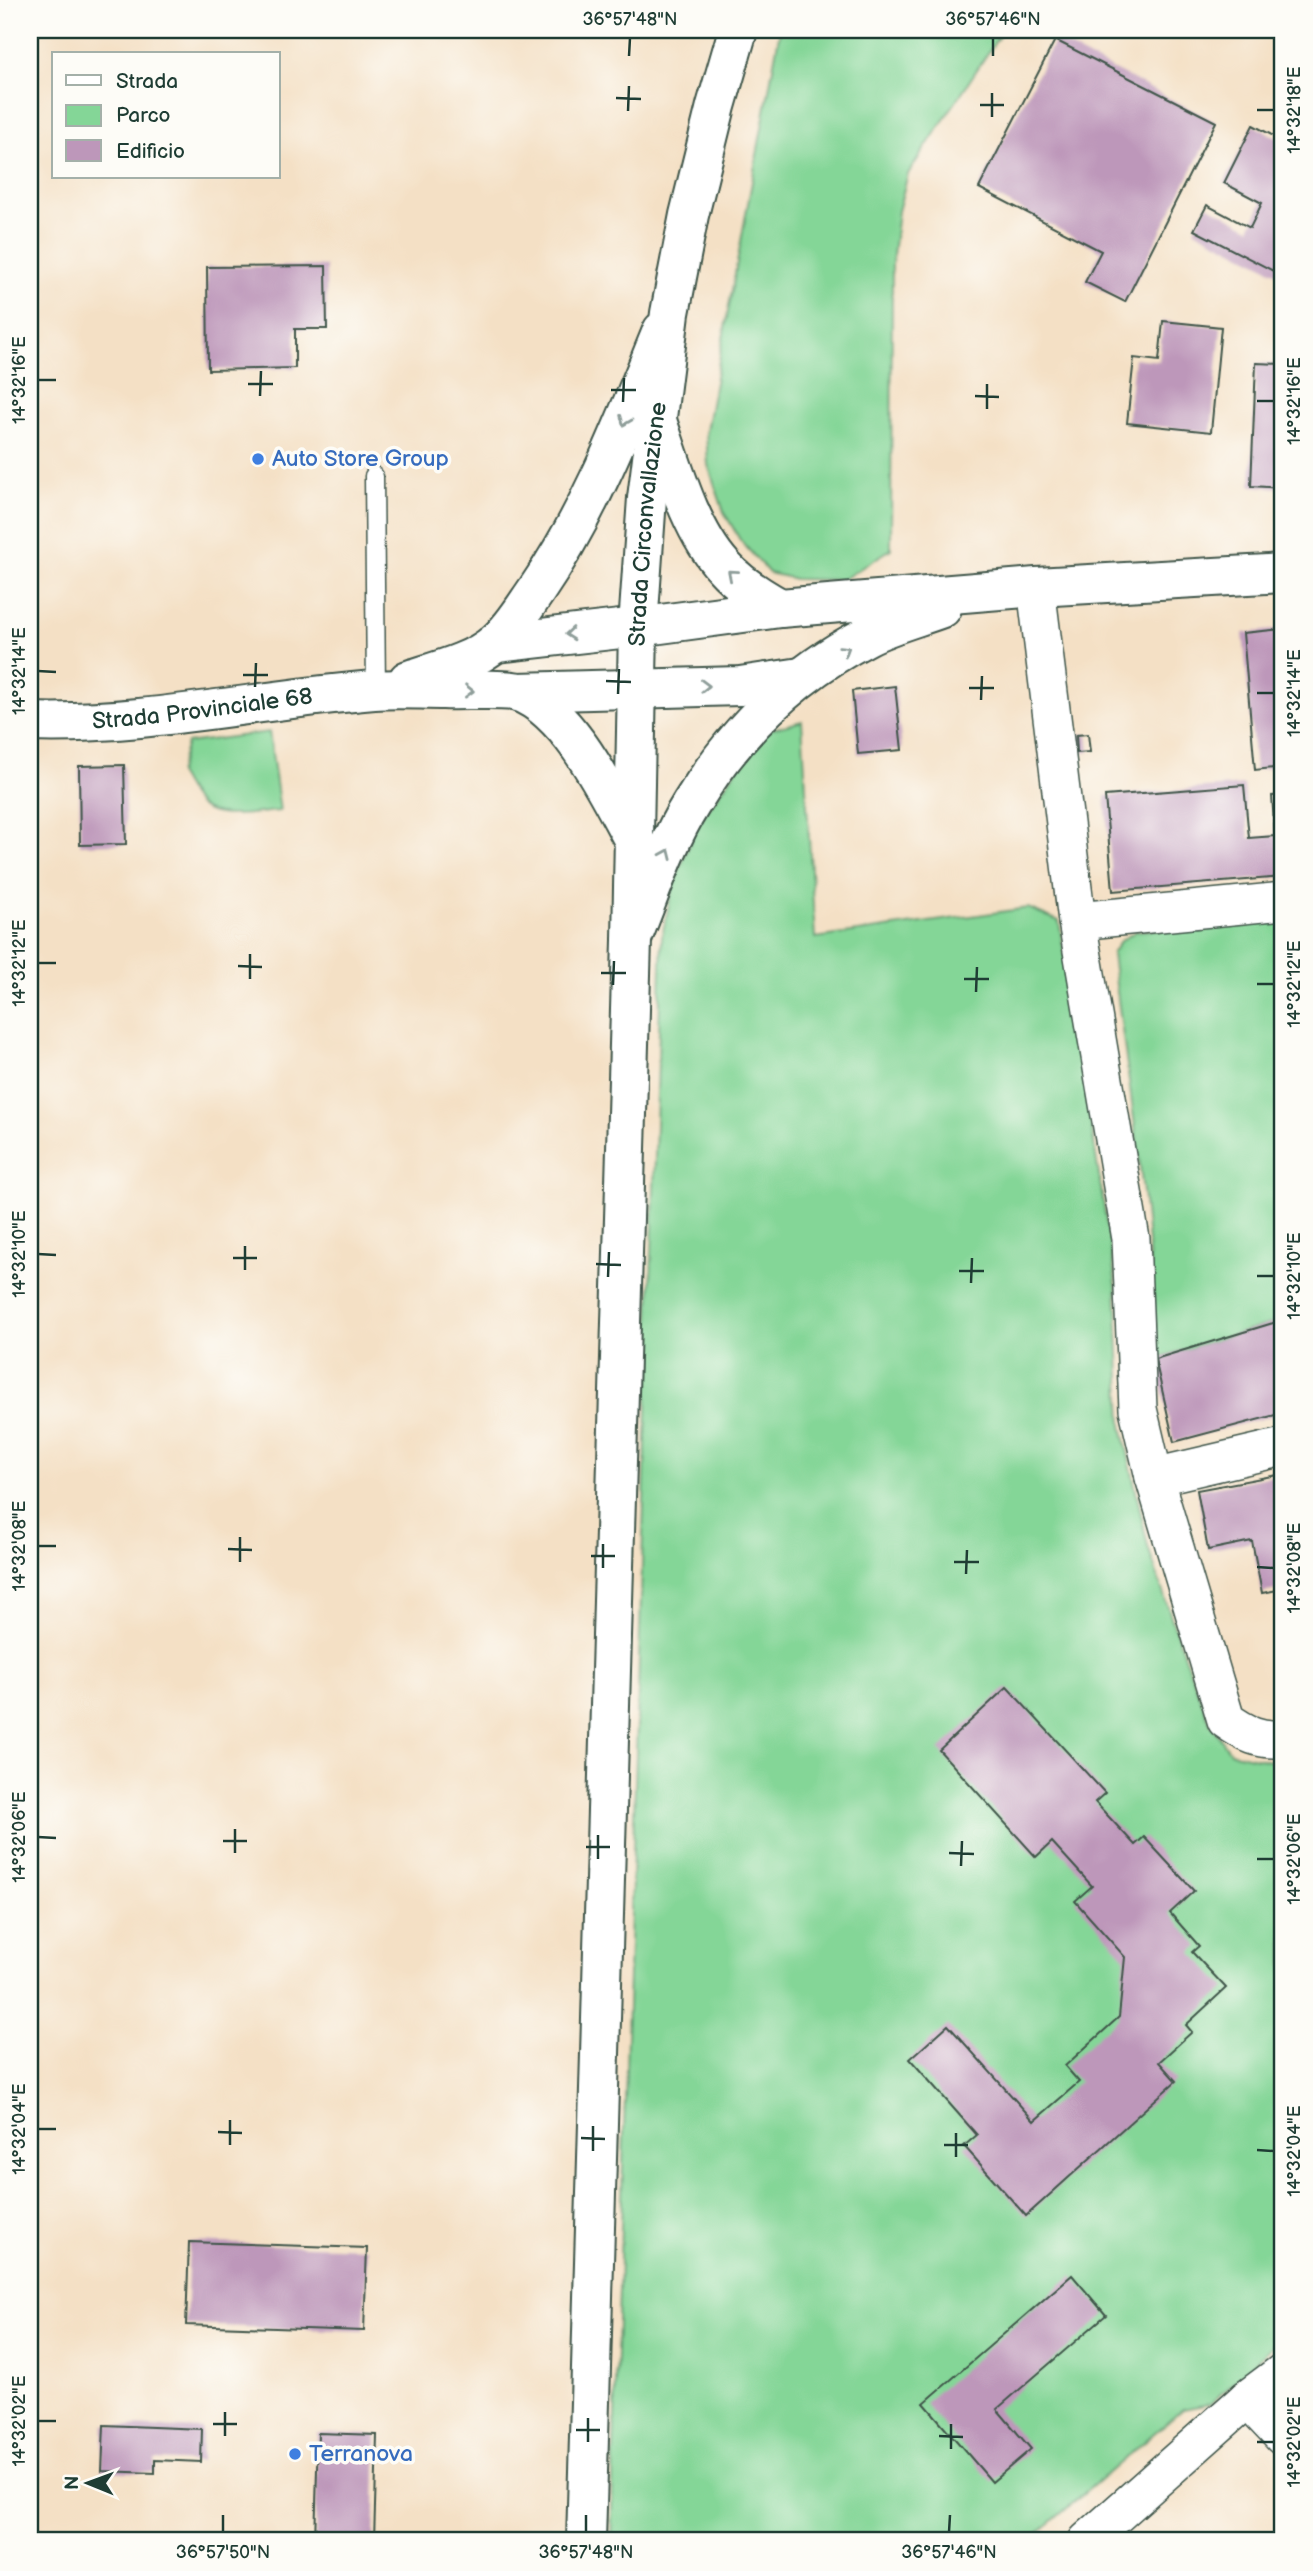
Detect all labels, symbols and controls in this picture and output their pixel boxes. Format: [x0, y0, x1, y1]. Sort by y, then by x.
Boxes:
text: 36°57'48"N [583, 9, 677, 30]
text: 36°57'46"N [945, 9, 1041, 30]
legend [52, 52, 280, 178]
text: 14°32'18"E [1284, 66, 1305, 154]
text: Strada [116, 69, 178, 94]
text: Parco [116, 103, 171, 128]
text: Edificio [116, 139, 185, 164]
text: 14°32'16"E [9, 336, 30, 424]
text: 14°32'16"E [1284, 357, 1305, 445]
street label: Strada Circonvallazione [624, 400, 673, 647]
one-way arrow [620, 414, 634, 426]
place label: Auto Store Group [272, 445, 449, 473]
marker: Auto Store Group [250, 451, 266, 467]
one-way arrow [727, 570, 740, 582]
one-way arrow [564, 626, 576, 641]
text: 14°32'14"E [9, 627, 30, 715]
one-way arrow [837, 645, 850, 658]
text: 14°32'14"E [1284, 649, 1305, 737]
one-way arrow [700, 678, 711, 694]
street label: Strada Provinciale 68 [91, 682, 314, 735]
one-way arrow [463, 683, 474, 698]
one-way arrow [659, 849, 673, 861]
text: 14°32'12"E [9, 919, 30, 1007]
text: 14°32'12"E [1284, 940, 1305, 1028]
text: 14°32'10"E [9, 1210, 30, 1298]
text: 14°32'10"E [1284, 1232, 1305, 1320]
text: 14°32'08"E [9, 1500, 30, 1591]
text: 14°32'08"E [1284, 1522, 1305, 1613]
text: 14°32'06"E [9, 1791, 30, 1883]
text: 14°32'06"E [1284, 1813, 1305, 1905]
text: 14°32'04"E [9, 2083, 30, 2175]
text: 14°32'04"E [1284, 2105, 1305, 2197]
text: 14°32'02"E [9, 2375, 30, 2467]
text: 14°32'02"E [1284, 2396, 1305, 2488]
place label: Terranova [309, 2440, 413, 2468]
marker: Terranova [287, 2446, 303, 2462]
north arrow [52, 2448, 122, 2518]
text: N [61, 2475, 84, 2490]
text: 36°57'50"N [176, 2542, 270, 2563]
text: 36°57'48"N [539, 2542, 633, 2563]
text: 36°57'46"N [901, 2542, 997, 2563]

